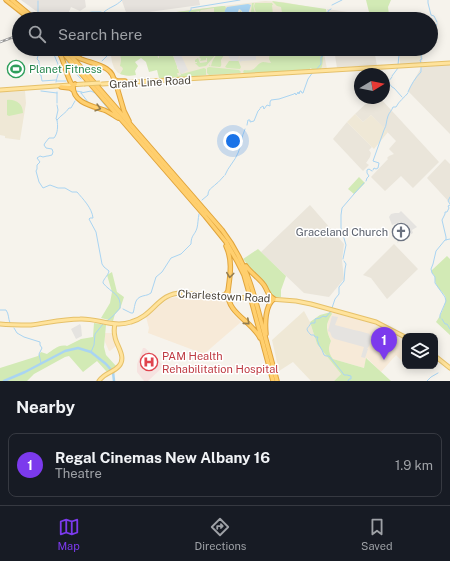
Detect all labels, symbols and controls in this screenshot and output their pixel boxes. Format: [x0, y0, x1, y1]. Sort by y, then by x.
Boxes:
search box [12, 12, 438, 56]
icon: search [26, 23, 48, 45]
text: Search here [58, 26, 142, 43]
sports icon: Planet Fitness [6, 59, 26, 79]
place label: Planet Fitness [29, 63, 102, 75]
north arrow [354, 68, 390, 104]
street label: Grant Line Road [109, 74, 191, 90]
one-way arrow [95, 103, 102, 112]
your location [223, 131, 243, 151]
church icon: Graceland Church [391, 222, 411, 242]
place label: Graceland Church [296, 226, 388, 238]
one-way arrow [226, 272, 235, 278]
street label: Charlestown Road [177, 288, 271, 304]
one-way arrow [243, 318, 250, 325]
pin: 1 [371, 327, 397, 360]
map controls [402, 333, 438, 369]
button: layers [402, 333, 438, 369]
place label: PAM Health Rehabilitation Hospital [162, 350, 279, 375]
hospital icon: PAM Health Rehabilitation Hospital [139, 352, 159, 372]
text: Nearby [16, 397, 75, 417]
text: Regal Cinemas New Albany 16 [55, 449, 270, 466]
text: 1 [27, 458, 33, 473]
text: 1.9 km [395, 458, 433, 473]
text: Theatre [55, 466, 102, 481]
tab: Map [57, 516, 80, 552]
tab: Directions [195, 516, 246, 552]
tab: Saved [361, 516, 393, 552]

